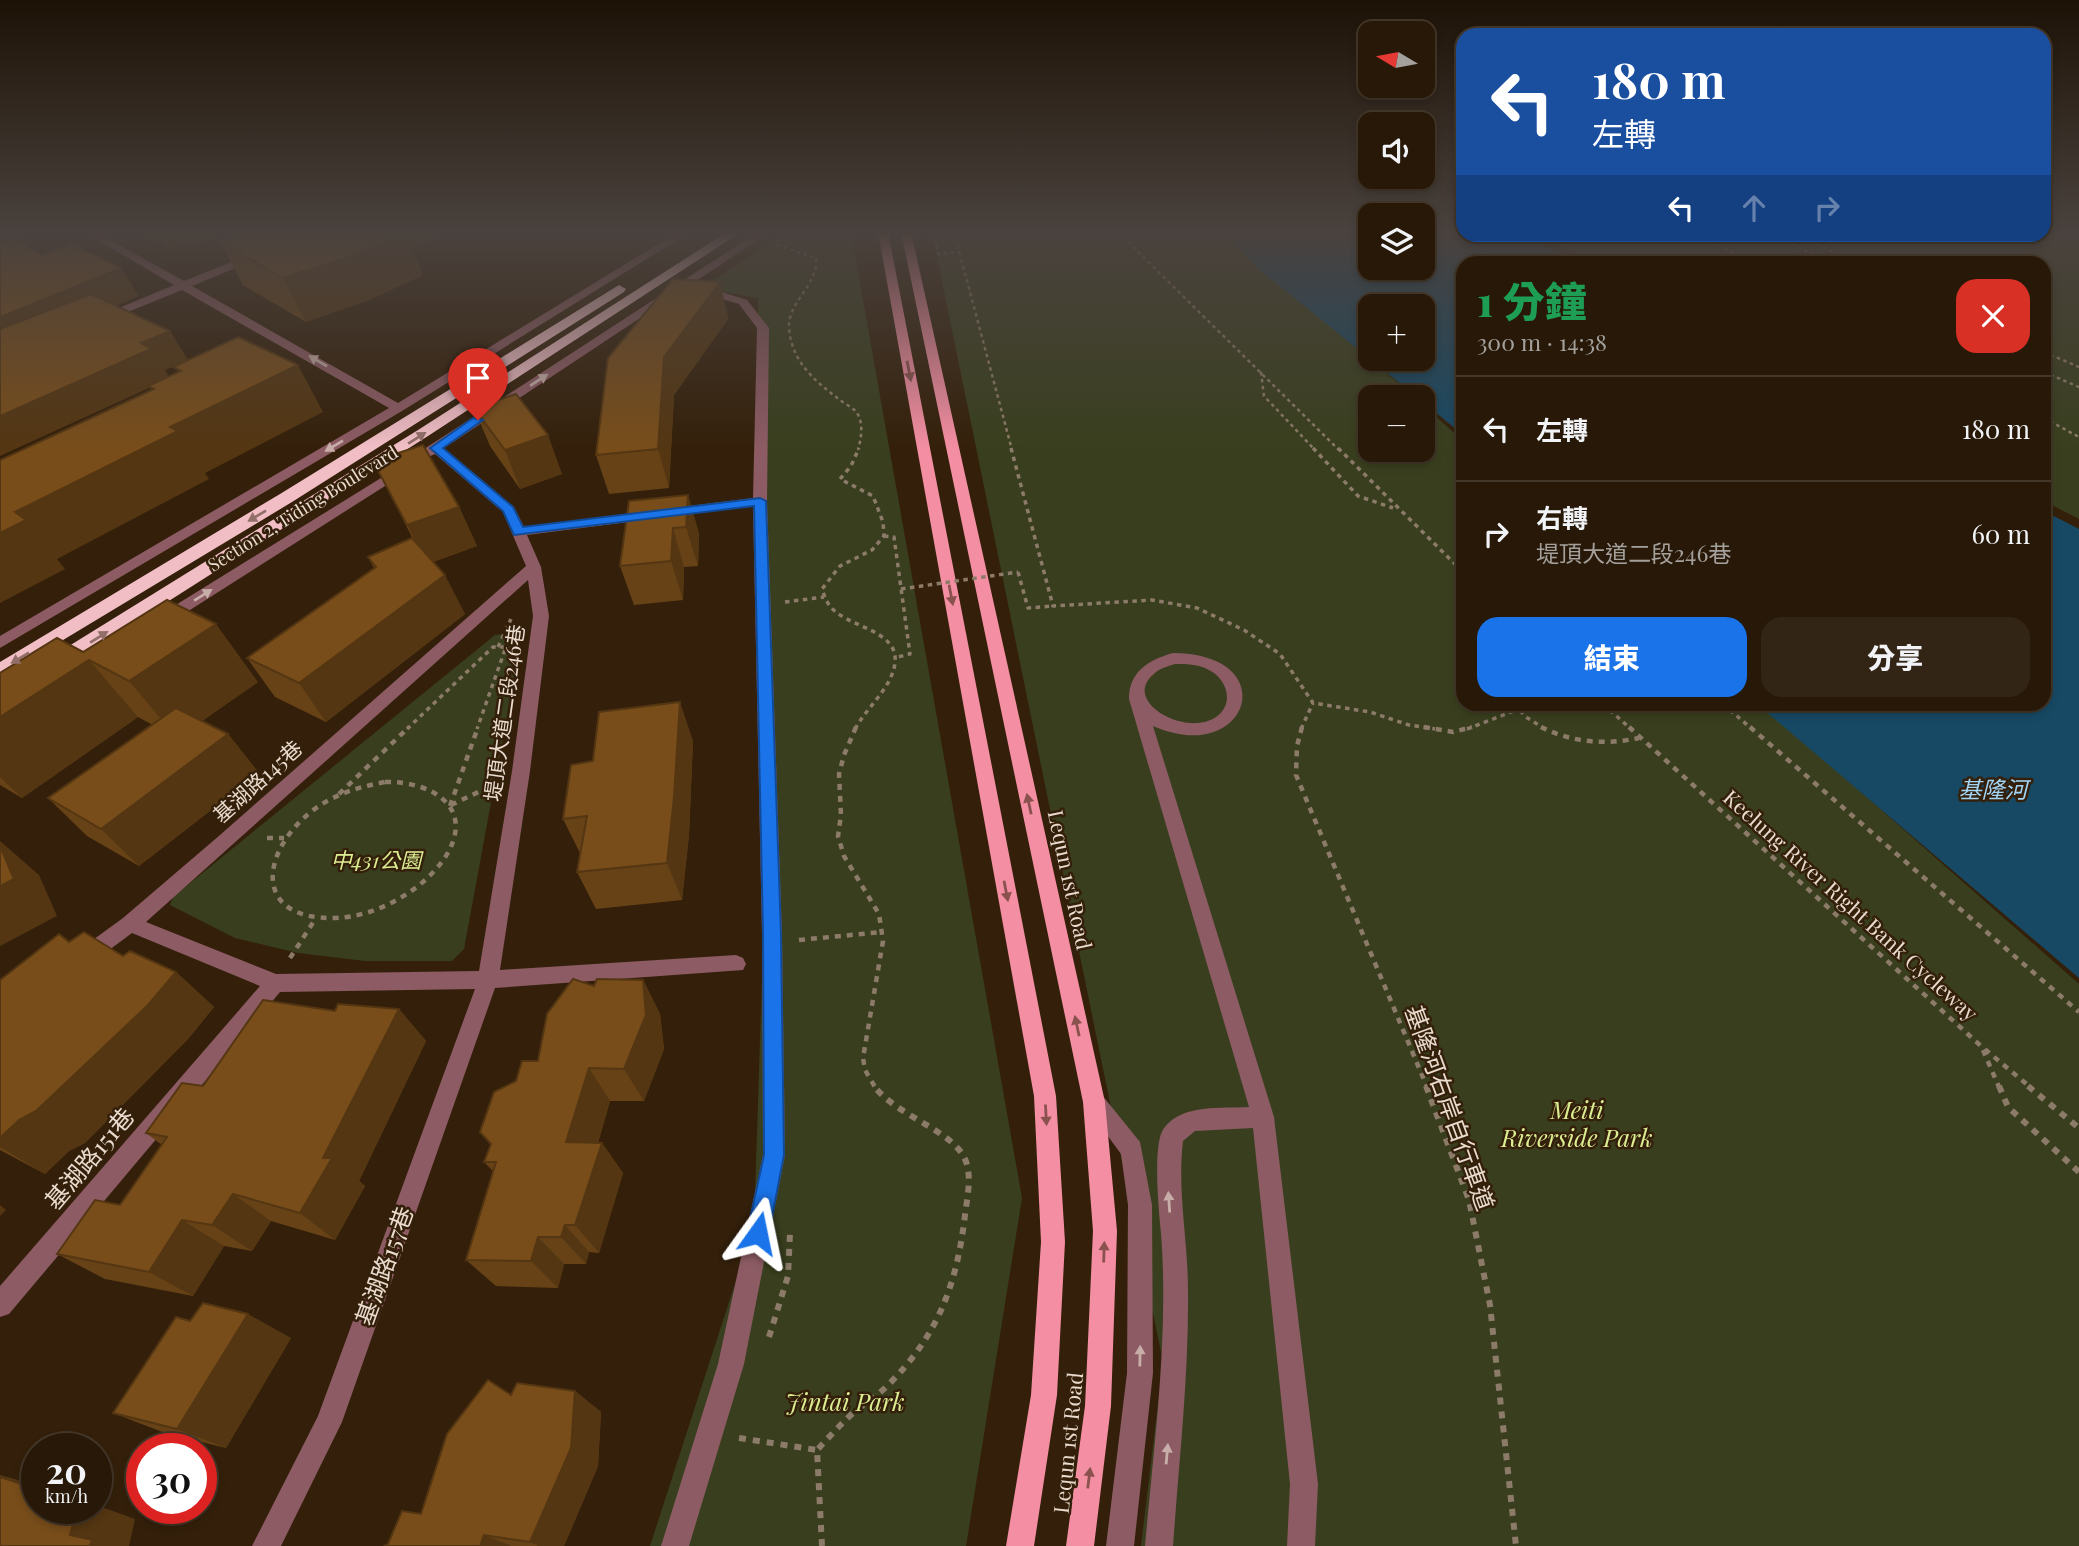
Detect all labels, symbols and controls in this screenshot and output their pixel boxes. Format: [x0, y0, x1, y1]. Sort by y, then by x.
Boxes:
north arrow [1358, 21, 1435, 98]
map controls [1358, 21, 1435, 462]
text: 180 m [1592, 46, 1726, 111]
icon: left [1477, 56, 1568, 147]
text: 左轉 [1592, 111, 1656, 154]
button: sound [1358, 112, 1435, 189]
icon: left [1662, 189, 1700, 227]
icon: ahead [1735, 189, 1773, 227]
icon: right [1808, 189, 1846, 227]
button: layers [1358, 203, 1435, 280]
text: 1 分鐘 [1477, 272, 1587, 328]
button: close [1956, 279, 2030, 353]
button: + [1358, 294, 1435, 371]
text: 300 m · 14:38 [1477, 326, 1607, 357]
pin [448, 348, 508, 420]
one-way arrow [309, 355, 328, 367]
icon: arrive [459, 359, 497, 397]
one-way arrow [904, 360, 915, 382]
one-way arrow [529, 374, 548, 387]
button: − [1358, 385, 1435, 462]
icon: left [1477, 410, 1515, 448]
text: 180 m [1962, 411, 2030, 446]
text: 左轉 [1536, 412, 1588, 447]
one-way arrow [407, 431, 426, 444]
street label: Section 2, Tiding Boulevard [203, 439, 402, 577]
one-way arrow [324, 440, 343, 453]
text: 右轉 [1536, 500, 1588, 535]
one-way arrow [248, 510, 267, 522]
icon: right [1477, 515, 1515, 553]
text: 60 m [1971, 516, 2030, 551]
text: 堤頂大道二段246巷 [1536, 537, 1731, 568]
one-way arrow [946, 584, 957, 606]
one-way arrow [193, 589, 212, 602]
button: 結束 [1477, 617, 1747, 697]
button: 分享 [1761, 617, 2030, 697]
street label: 堤頂大道二段246巷 [477, 622, 529, 803]
one-way arrow [90, 630, 109, 643]
one-way arrow [11, 652, 30, 665]
street label: 基湖路145巷 [206, 733, 307, 828]
water label: 基隆河 [1959, 773, 2032, 804]
street label: Keelung River Right Bank Cycleway [1718, 783, 1985, 1027]
one-way arrow [1023, 793, 1034, 815]
street label: Lequn 1st Road [1042, 807, 1099, 952]
park label: 中431公園 [331, 845, 424, 873]
one-way arrow [1001, 880, 1012, 902]
street label: 基隆河右岸自行車道 [1399, 1000, 1503, 1214]
one-way arrow [1072, 1015, 1083, 1037]
park label: Meiti Riverside Park [1500, 1093, 1653, 1153]
street label: 基湖路151巷 [37, 1100, 140, 1215]
one-way arrow [1041, 1104, 1052, 1126]
one-way arrow [1164, 1191, 1175, 1213]
position arrow [721, 1196, 795, 1270]
street label: 基湖路157巷 [347, 1201, 419, 1329]
one-way arrow [1098, 1240, 1109, 1262]
one-way arrow [1134, 1345, 1146, 1367]
street label: Lequn 1st Road [1046, 1371, 1088, 1515]
park label: Jintai Park [785, 1385, 905, 1417]
speed limit sign: 30 [126, 1433, 217, 1524]
one-way arrow [1162, 1442, 1173, 1464]
text: 20 [46, 1446, 87, 1493]
one-way arrow [1083, 1467, 1094, 1489]
text: km/h [45, 1484, 88, 1508]

